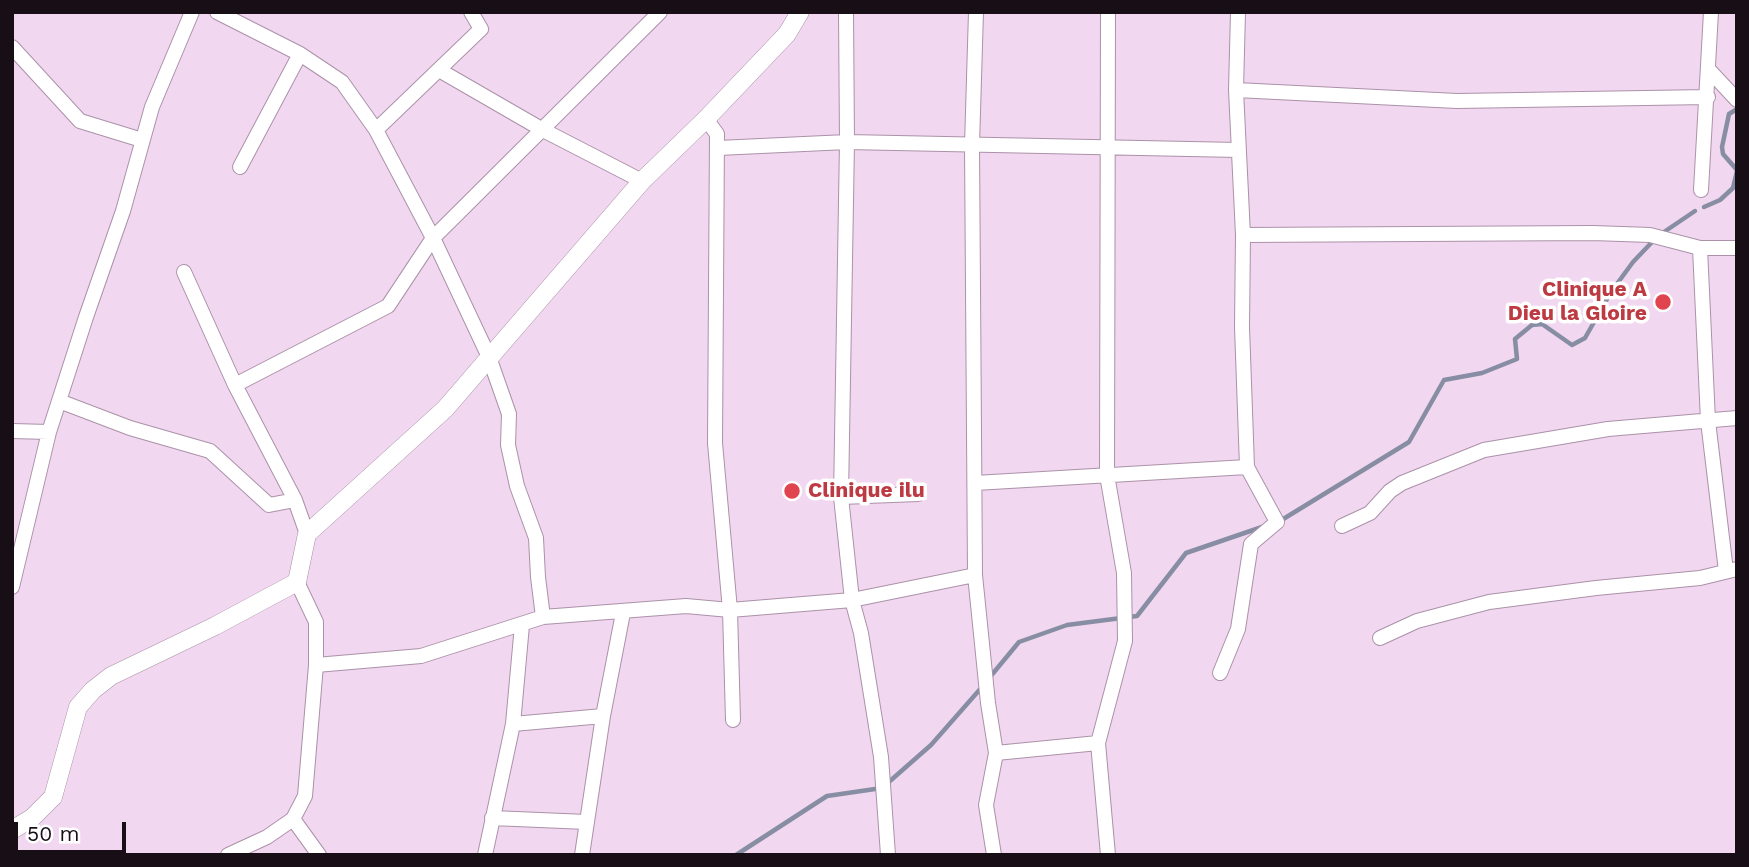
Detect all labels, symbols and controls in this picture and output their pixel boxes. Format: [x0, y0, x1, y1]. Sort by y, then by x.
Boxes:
place label: Clinique A Dieu la Gloire [1508, 277, 1647, 327]
marker: Clinique A Dieu la Gloire [1653, 292, 1673, 312]
place label: Clinique ilu [808, 478, 925, 504]
marker: Clinique ilu [782, 481, 802, 501]
scale bar [18, 808, 130, 852]
text: 50 m [27, 821, 79, 846]

